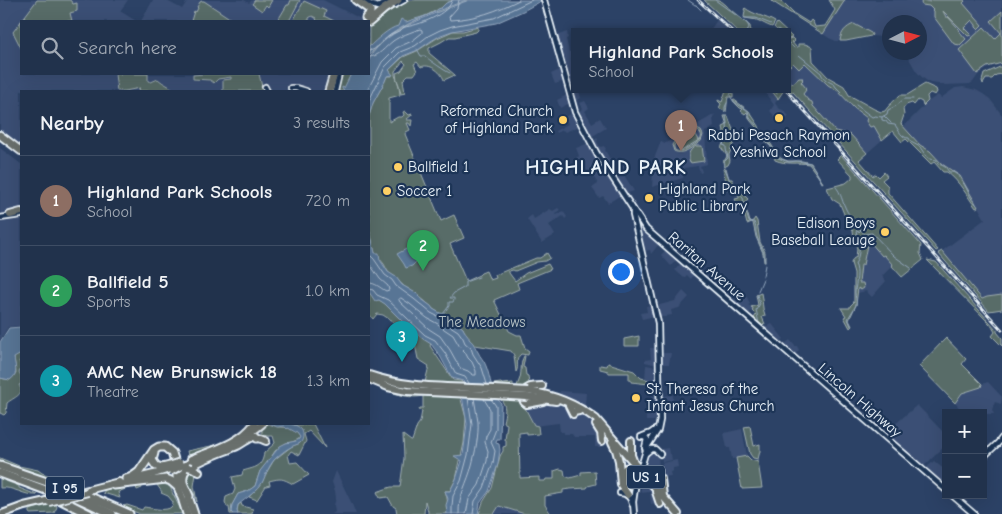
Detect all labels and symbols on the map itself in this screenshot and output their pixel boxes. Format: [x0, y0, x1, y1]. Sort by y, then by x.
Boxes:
north arrow [882, 15, 927, 60]
place label: Reformed Church of Highland Park [440, 102, 554, 137]
pin: 1 [665, 110, 697, 151]
marker: Rabbi Pesach Raymon Yeshiva School [773, 112, 785, 124]
marker: Reformed Church of Highland Park [557, 114, 569, 126]
place label: Rabbi Pesach Raymon Yeshiva School [708, 126, 850, 161]
district label: HIGHLAND PARK [525, 156, 687, 179]
place label: Ballfield 1 [408, 158, 469, 176]
marker: Ballfield 1 [392, 161, 404, 173]
place label: Highland Park Public Library [659, 180, 751, 215]
place label: Soccer 1 [397, 182, 452, 200]
marker: Soccer 1 [381, 185, 393, 197]
marker: Highland Park Public Library [643, 192, 655, 204]
place label: Edison Boys Baseball Leauge [771, 214, 875, 249]
marker: Edison Boys Baseball Leauge [879, 226, 891, 238]
street label: Raritan Avenue [665, 228, 750, 305]
pin: 2 [407, 230, 439, 271]
your location [608, 259, 634, 285]
park label: The Meadows [438, 313, 526, 331]
pin: 3 [386, 321, 418, 362]
street label: Lincoln Highway [815, 359, 905, 441]
place label: St. Theresa of the Infant Jesus Church [646, 380, 775, 415]
marker: St. Theresa of the Infant Jesus Church [630, 392, 642, 404]
road number: US 1 [627, 466, 665, 488]
road number: I 95 [46, 476, 84, 499]

